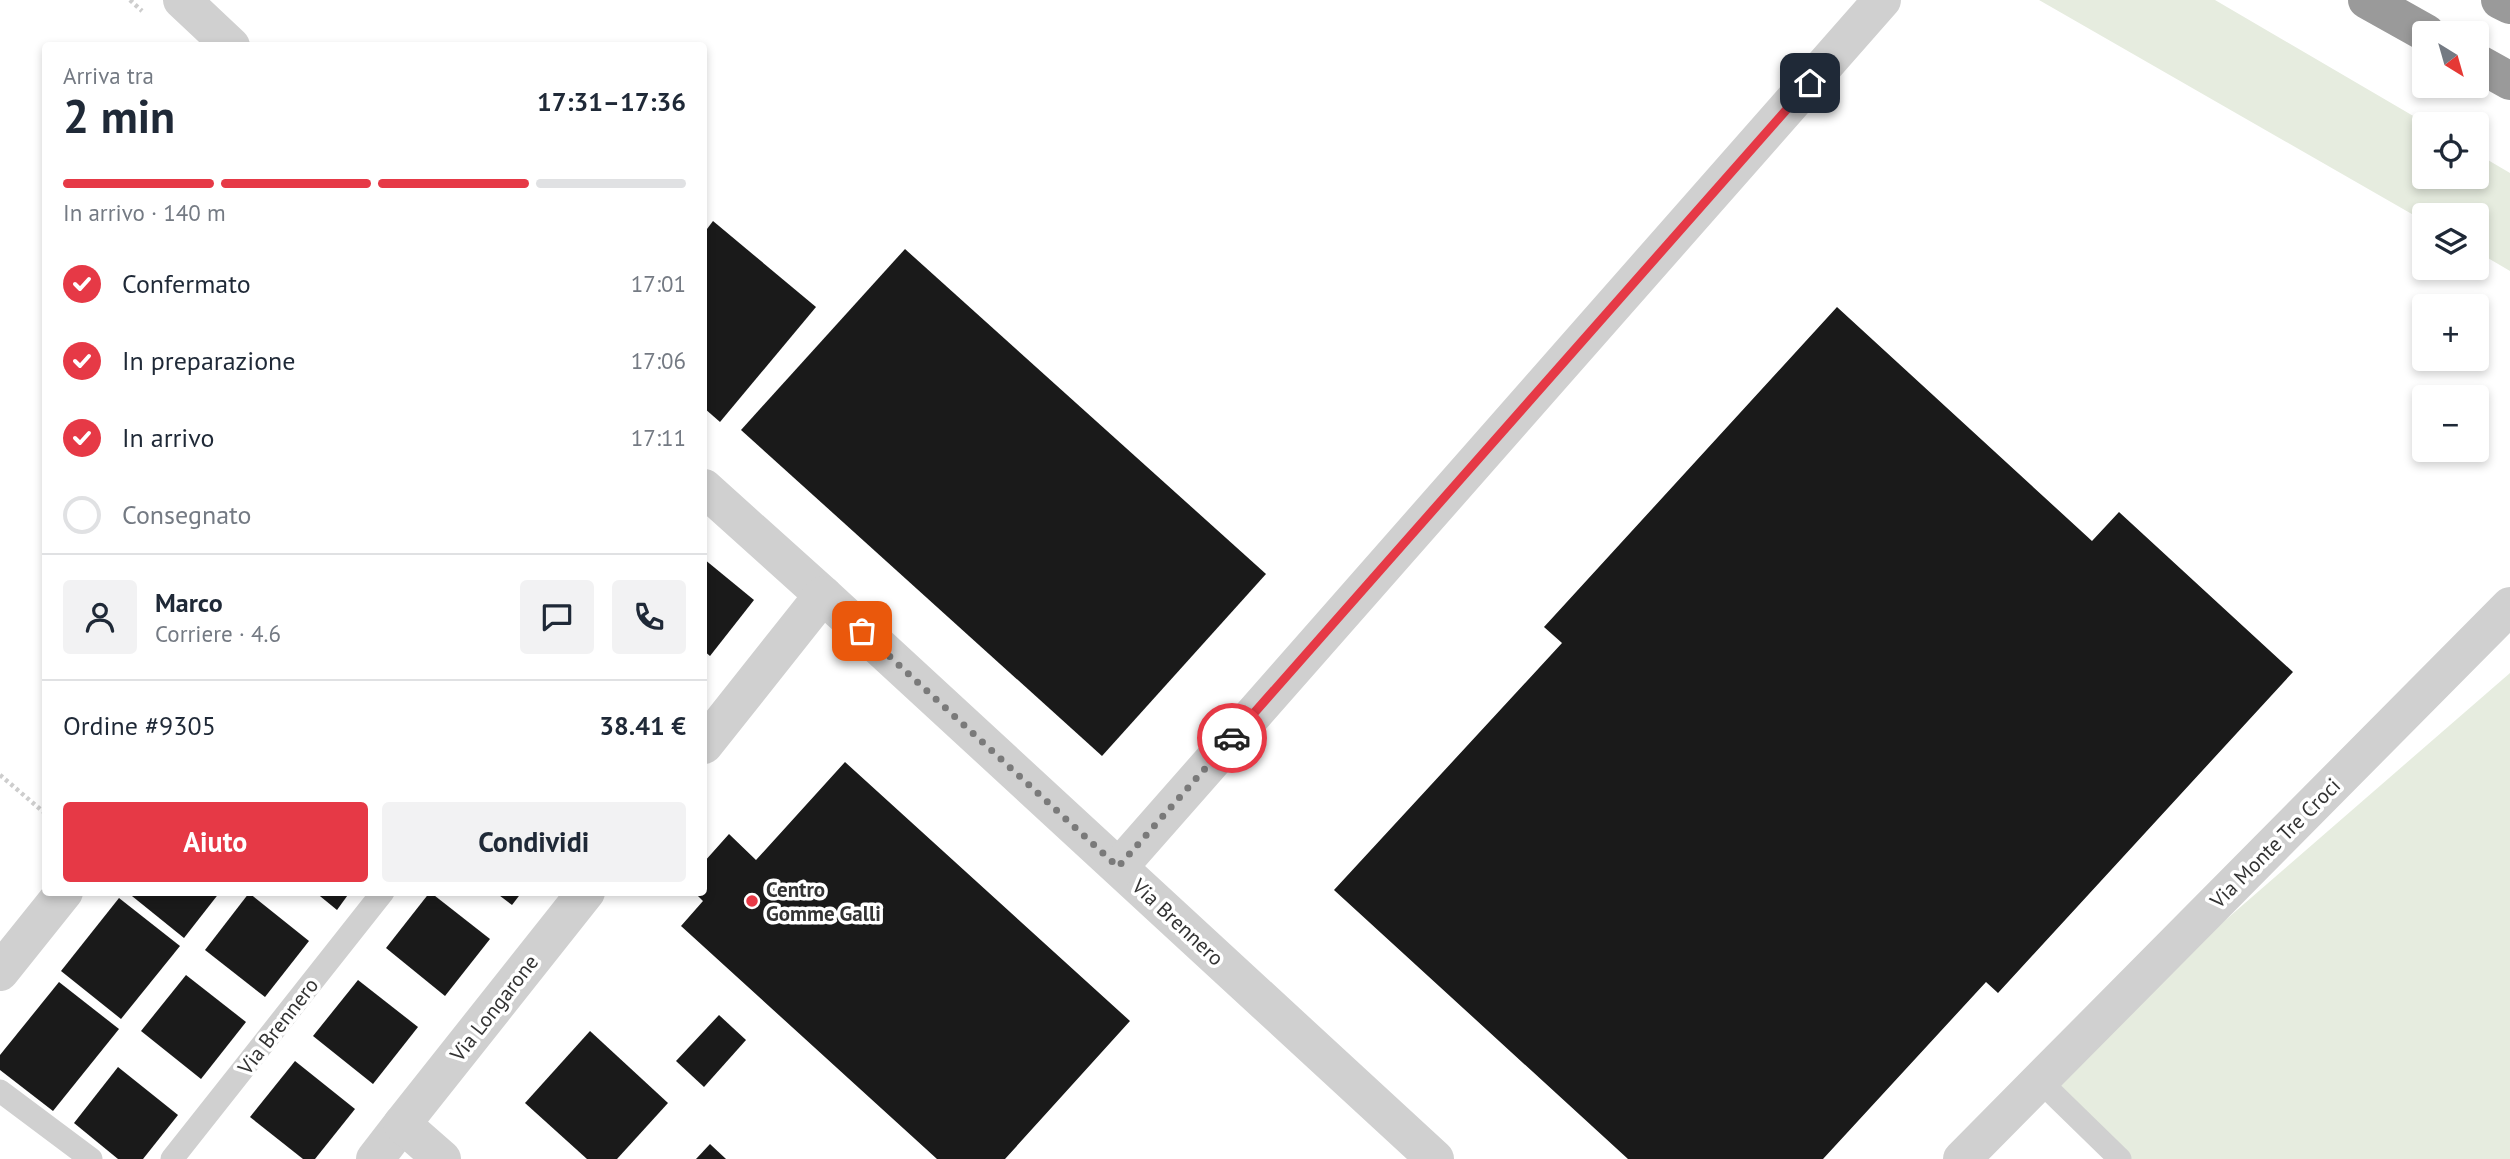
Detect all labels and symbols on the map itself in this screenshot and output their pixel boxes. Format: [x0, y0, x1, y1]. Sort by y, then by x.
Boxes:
north arrow [2412, 21, 2488, 98]
pin [1780, 53, 1840, 113]
pin [832, 601, 892, 661]
courier [1197, 703, 1267, 773]
street label: Via Monte Tre Croci [2203, 772, 2346, 915]
street label: Via Brennero [1126, 872, 1230, 971]
place label: Centro Gomme Galli [766, 876, 881, 927]
marker: Centro Gomme Galli [744, 893, 760, 909]
street label: Via Longarone [443, 949, 544, 1068]
street label: Via Brennero [231, 972, 324, 1081]

